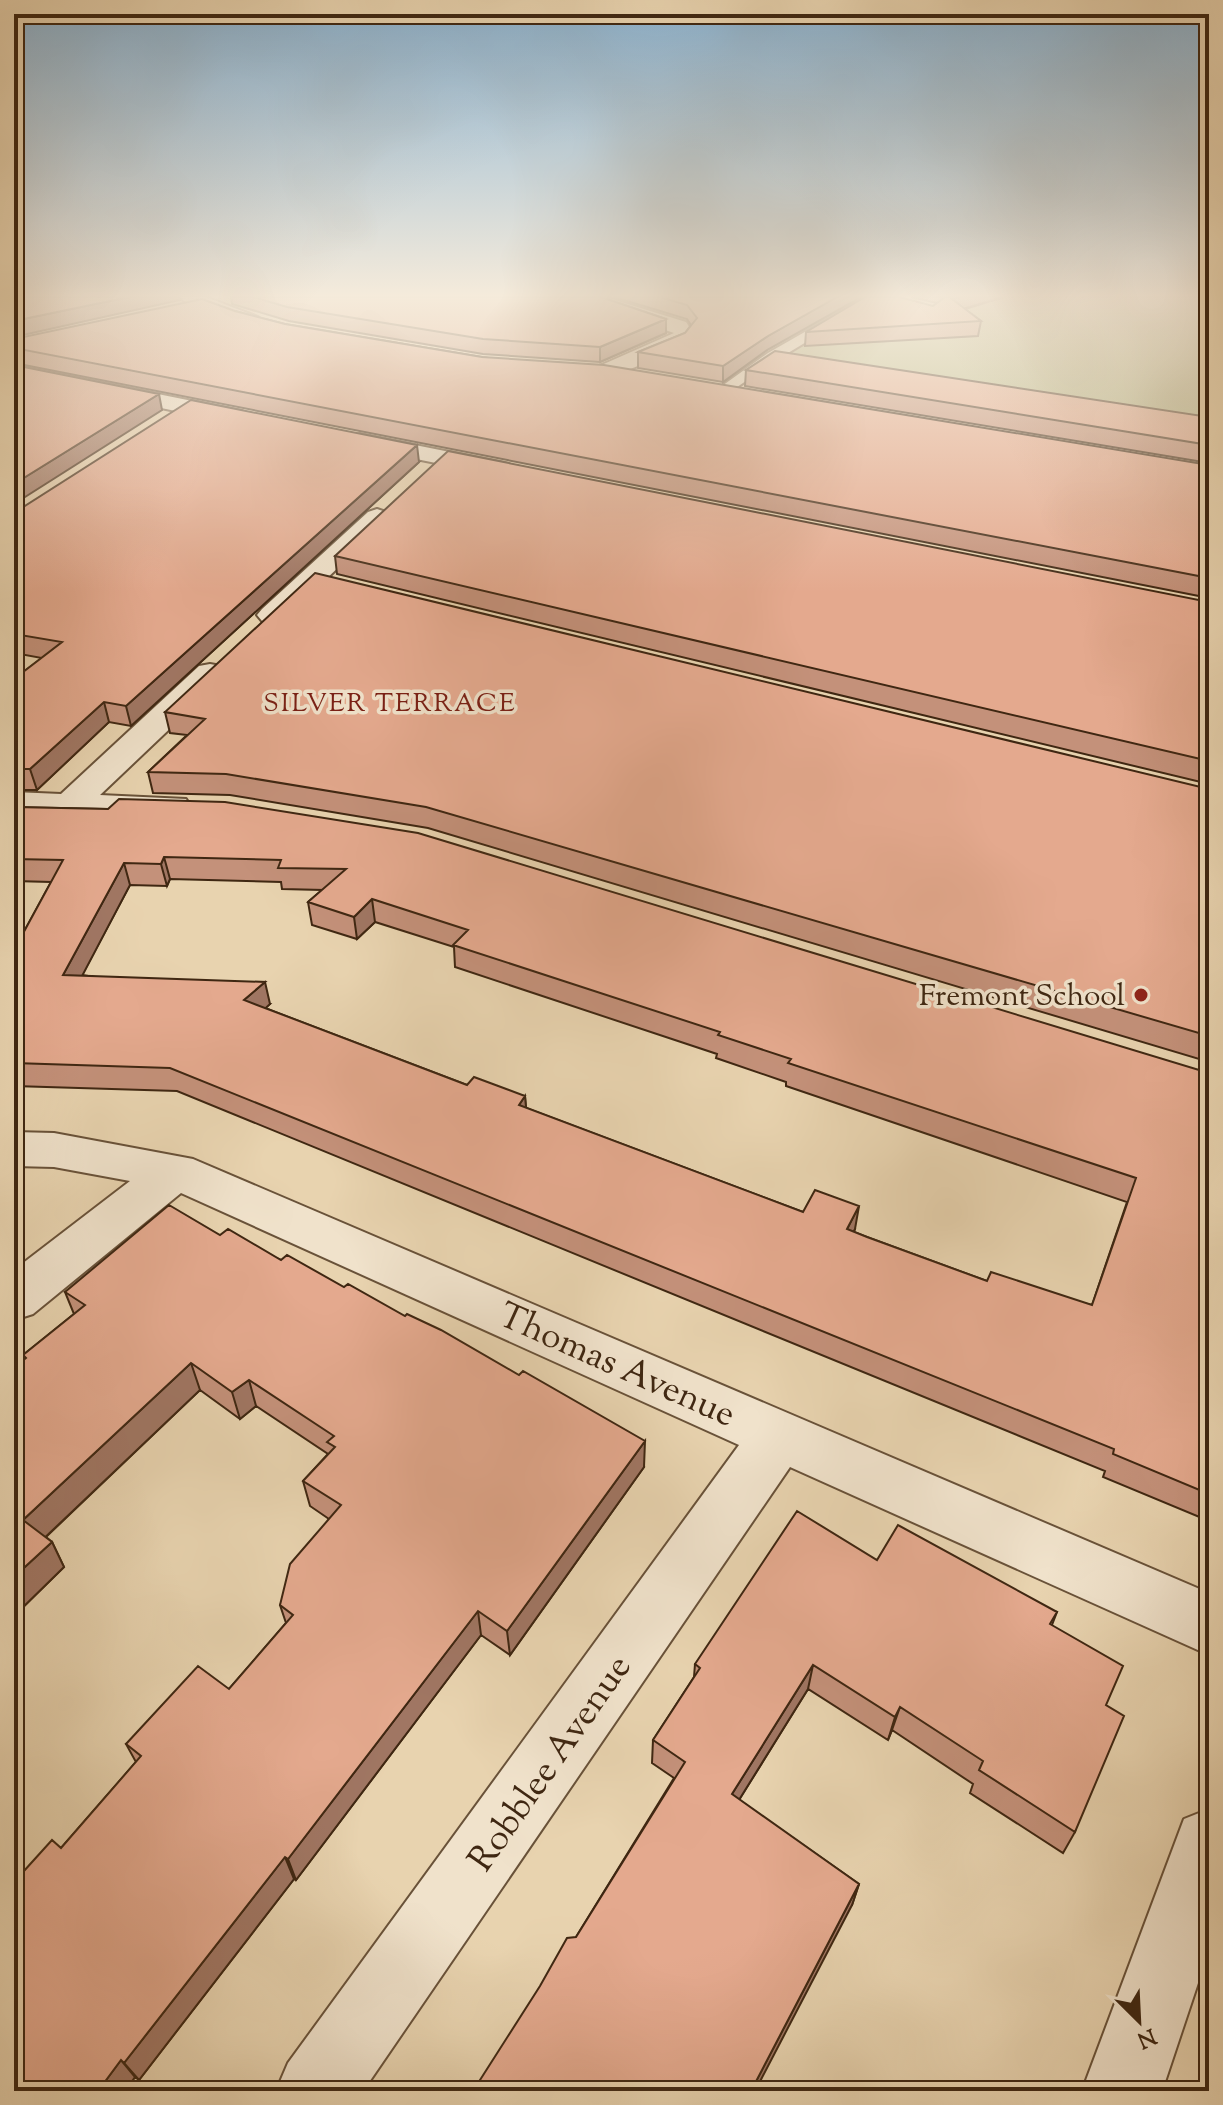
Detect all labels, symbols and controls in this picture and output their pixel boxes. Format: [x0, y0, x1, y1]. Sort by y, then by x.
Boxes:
district label: SILVER TERRACE [263, 686, 517, 723]
place label: Fremont School [919, 976, 1125, 1019]
marker: Fremont School [1132, 986, 1150, 1004]
street label: Thomas Avenue [490, 1291, 743, 1442]
street label: Robblee Avenue [457, 1645, 645, 1883]
north arrow [1099, 1981, 1179, 2061]
text: N [1131, 2018, 1160, 2055]

